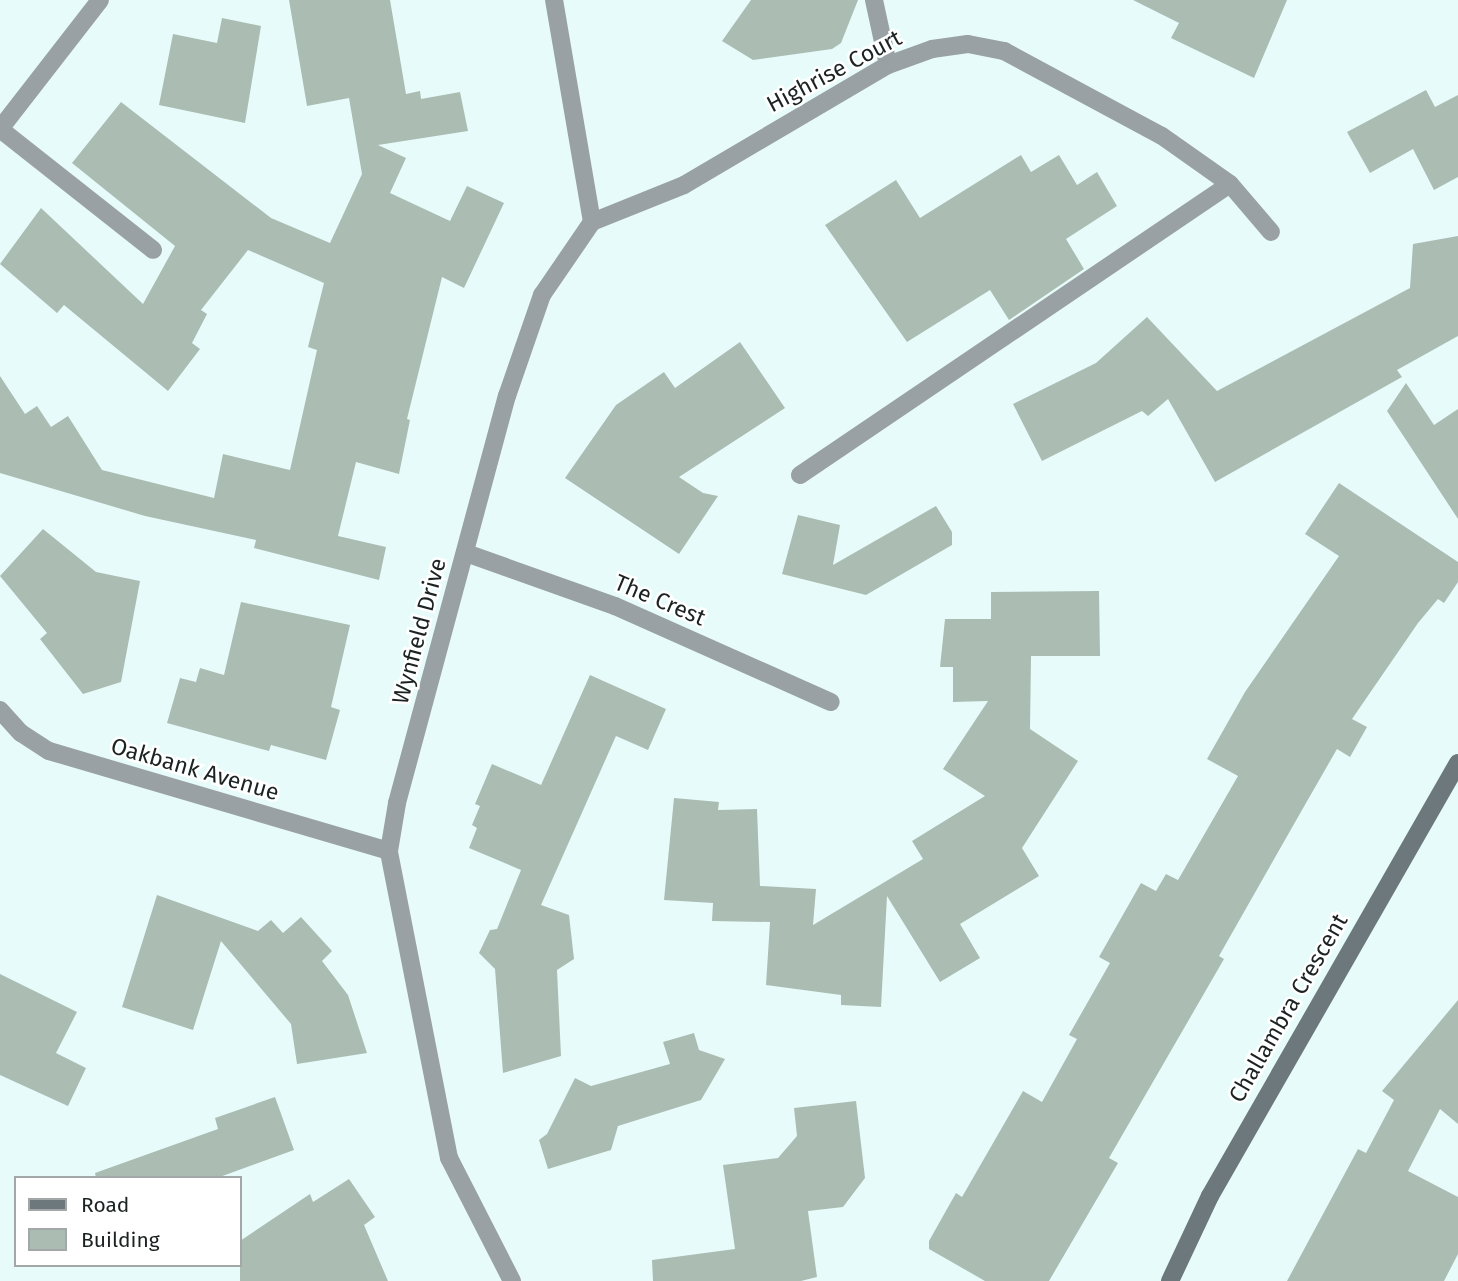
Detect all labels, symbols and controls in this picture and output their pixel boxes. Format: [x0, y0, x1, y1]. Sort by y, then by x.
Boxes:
street label: Highrise Court [762, 24, 906, 118]
street label: Wynfield Drive [386, 555, 452, 707]
street label: The Crest [610, 568, 710, 632]
street label: Oakbank Avenue [108, 732, 282, 806]
street label: Challambra Crescent [1223, 909, 1353, 1107]
legend [14, 1176, 242, 1267]
text: Road [81, 1192, 129, 1218]
text: Building [81, 1227, 160, 1253]

